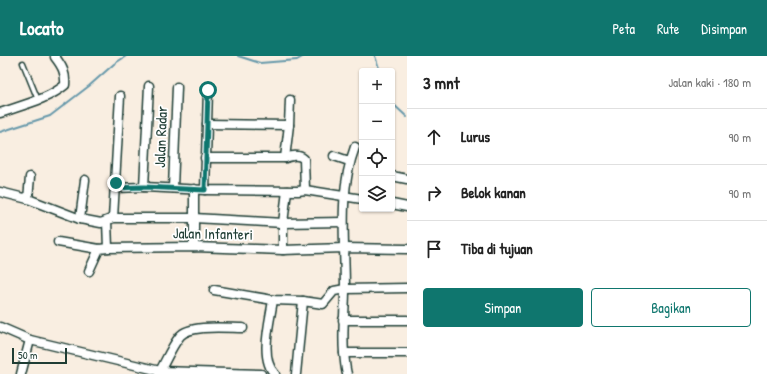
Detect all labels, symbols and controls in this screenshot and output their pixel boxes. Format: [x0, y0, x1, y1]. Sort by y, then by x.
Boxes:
text: Locato [20, 15, 64, 41]
text: Peta [612, 19, 635, 38]
text: Rute [657, 19, 679, 38]
text: Disimpan [701, 19, 747, 38]
map controls [359, 68, 395, 212]
button: + [359, 68, 395, 104]
text: 3 mnt [423, 71, 460, 94]
text: Jalan kaki · 180 m [668, 73, 751, 91]
route start [199, 81, 217, 99]
button: − [359, 104, 395, 140]
street label: Jalan Radar [149, 106, 172, 168]
icon: ahead [423, 126, 445, 148]
text: Lurus [461, 126, 490, 147]
text: 90 m [729, 128, 751, 146]
button: locate [359, 140, 395, 176]
route end [107, 174, 125, 192]
button: layers [359, 176, 395, 212]
icon: right [423, 182, 445, 204]
text: Belok kanan [461, 182, 526, 203]
text: 90 m [729, 184, 751, 202]
street label: Jalan Infanteri [173, 222, 253, 245]
icon: arrive [423, 238, 445, 260]
text: Tiba di tujuan [461, 238, 533, 259]
button: Simpan [423, 288, 583, 327]
button: Bagikan [591, 288, 751, 327]
scale bar [12, 346, 67, 365]
text: 50 m [18, 348, 38, 362]

